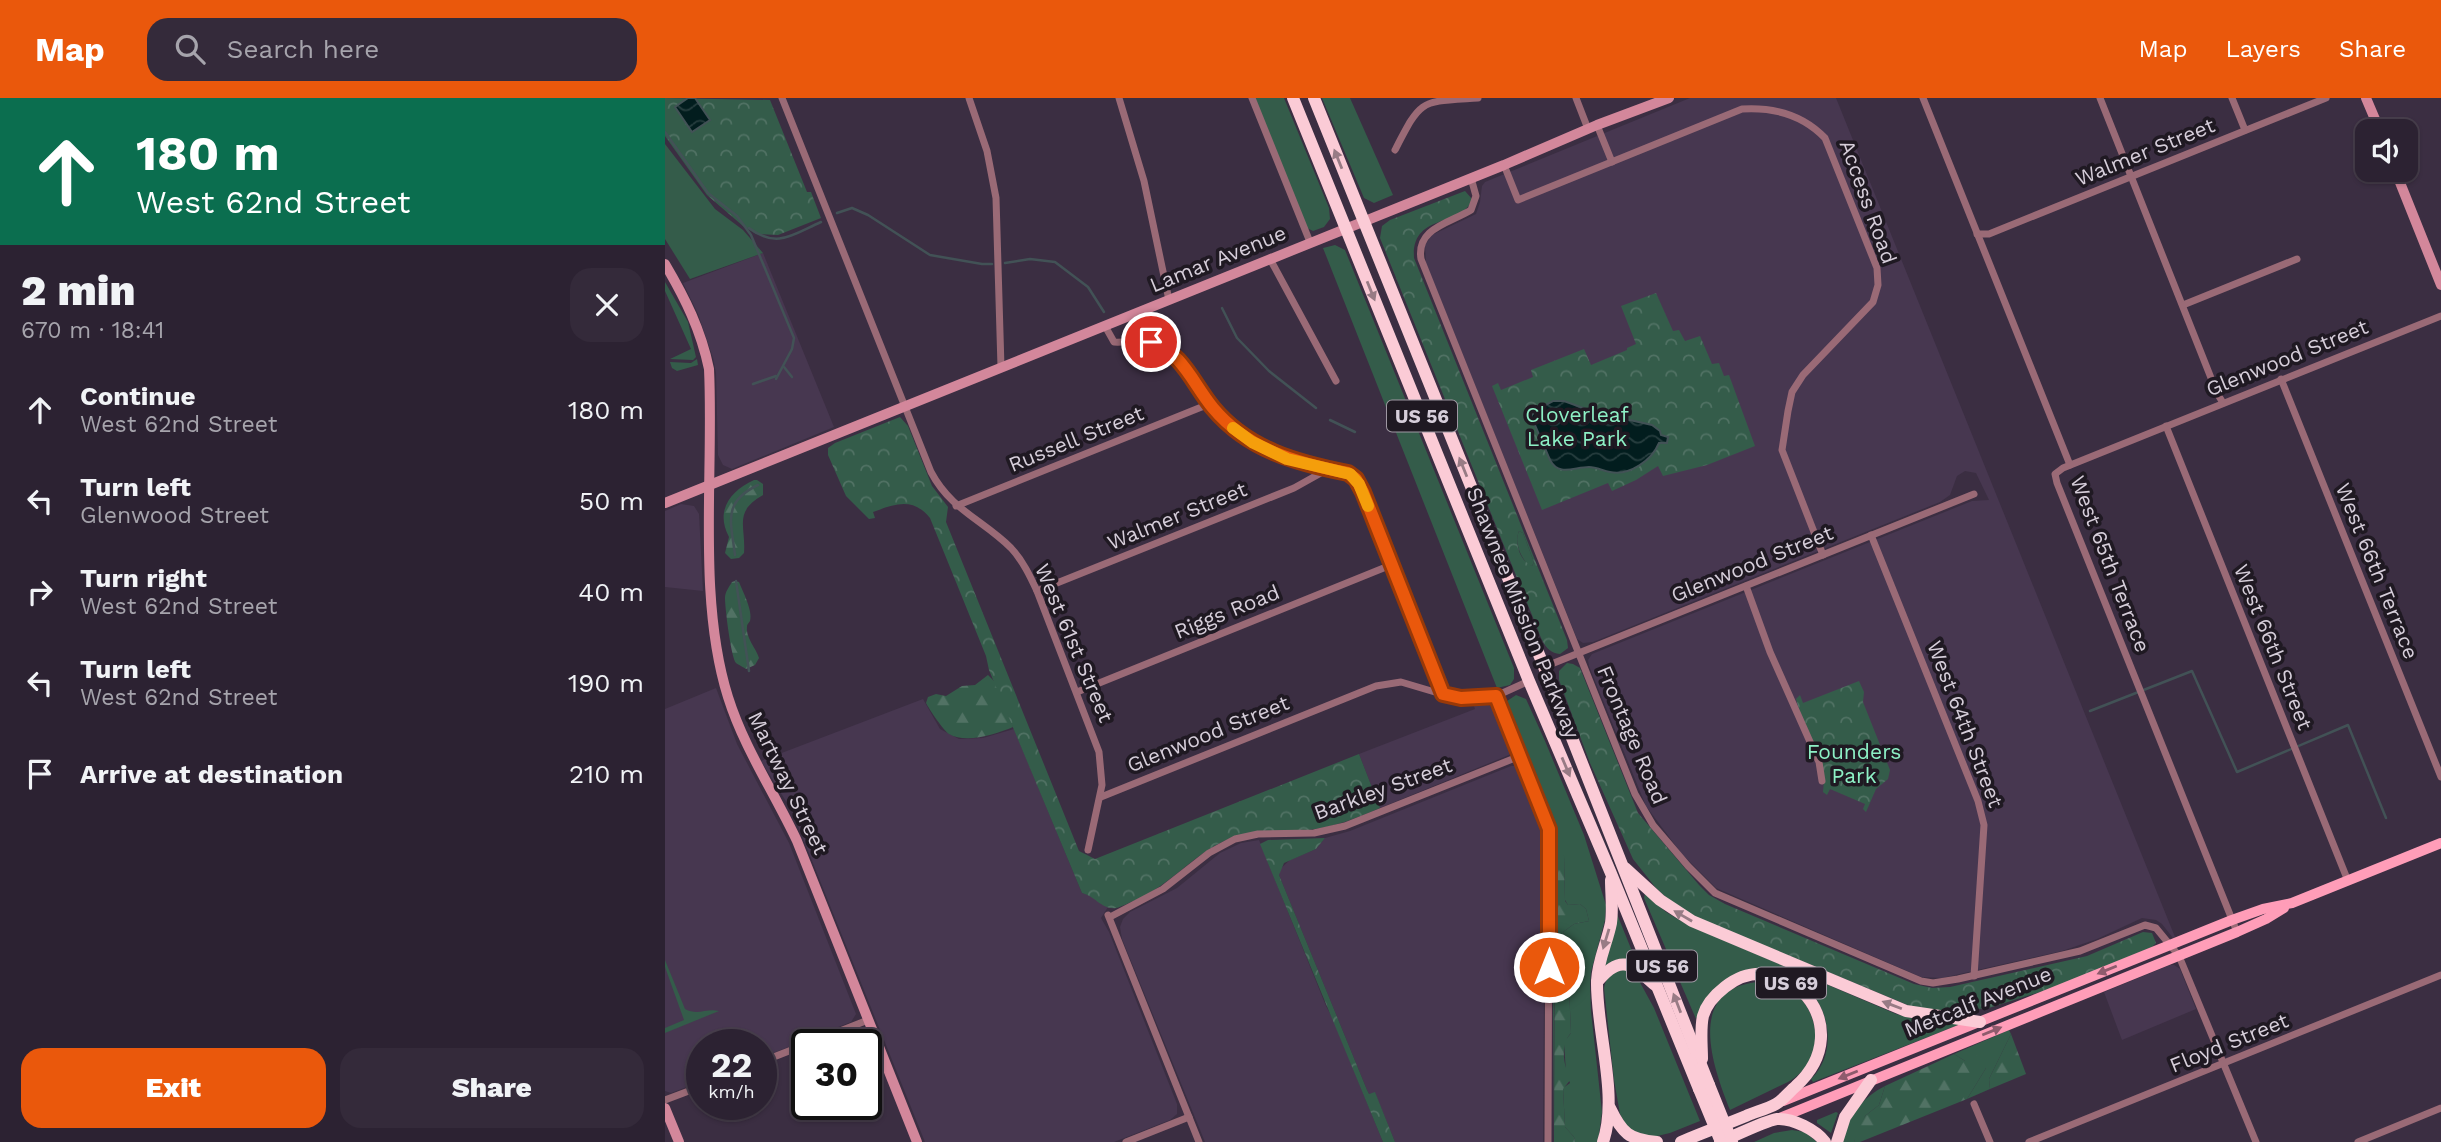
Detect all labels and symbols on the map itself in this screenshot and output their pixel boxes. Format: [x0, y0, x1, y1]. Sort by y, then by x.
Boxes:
street label: Walmer Street [2071, 112, 2218, 191]
street label: Access Road [1835, 137, 1902, 267]
one-way arrow [1333, 149, 1344, 170]
street label: Lamar Avenue [1146, 220, 1290, 297]
one-way arrow [1366, 280, 1377, 301]
pin [1121, 312, 1181, 372]
street label: Glenwood Street [2202, 314, 2372, 401]
street label: Russell Street [1005, 400, 1147, 477]
road number: US 56 [1387, 400, 1457, 432]
park label: Cloverleaf Lake Park [1525, 402, 1629, 451]
one-way arrow [1458, 457, 1469, 478]
street label: West 65th Terrace [2065, 472, 2156, 656]
street label: Walmer Street [1103, 476, 1250, 555]
street label: West 66th Terrace [2331, 479, 2424, 662]
street label: Shawnee Mission Parkway [1462, 484, 1585, 742]
street label: Glenwood Street [1667, 520, 1837, 607]
street label: West 61st Street [1030, 560, 1119, 726]
street label: West 66th Street [2229, 560, 2318, 733]
street label: Riggs Road [1171, 579, 1283, 644]
street label: West 64th Street [1922, 637, 2009, 811]
street label: Frontage Road [1592, 662, 1673, 808]
street label: Glenwood Street [1123, 690, 1293, 777]
street label: Martway Street [743, 707, 834, 858]
park label: Founders Park [1807, 739, 1901, 788]
street label: Barkley Street [1311, 752, 1455, 825]
one-way arrow [1561, 756, 1572, 777]
one-way arrow [1674, 910, 1693, 922]
one-way arrow [1600, 929, 1610, 950]
position arrow [1512, 930, 1586, 1004]
road number: US 56 [1627, 950, 1697, 982]
street label: Metcalf Avenue [1901, 961, 2055, 1042]
one-way arrow [2096, 965, 2117, 976]
road number: US 69 [1756, 968, 1826, 998]
one-way arrow [1671, 992, 1682, 1013]
one-way arrow [1882, 1000, 1903, 1011]
street label: Floyd Street [2166, 1007, 2292, 1078]
one-way arrow [1982, 1025, 2003, 1036]
speed limit sign: 30 [791, 1029, 882, 1120]
one-way arrow [1838, 1069, 1859, 1080]

